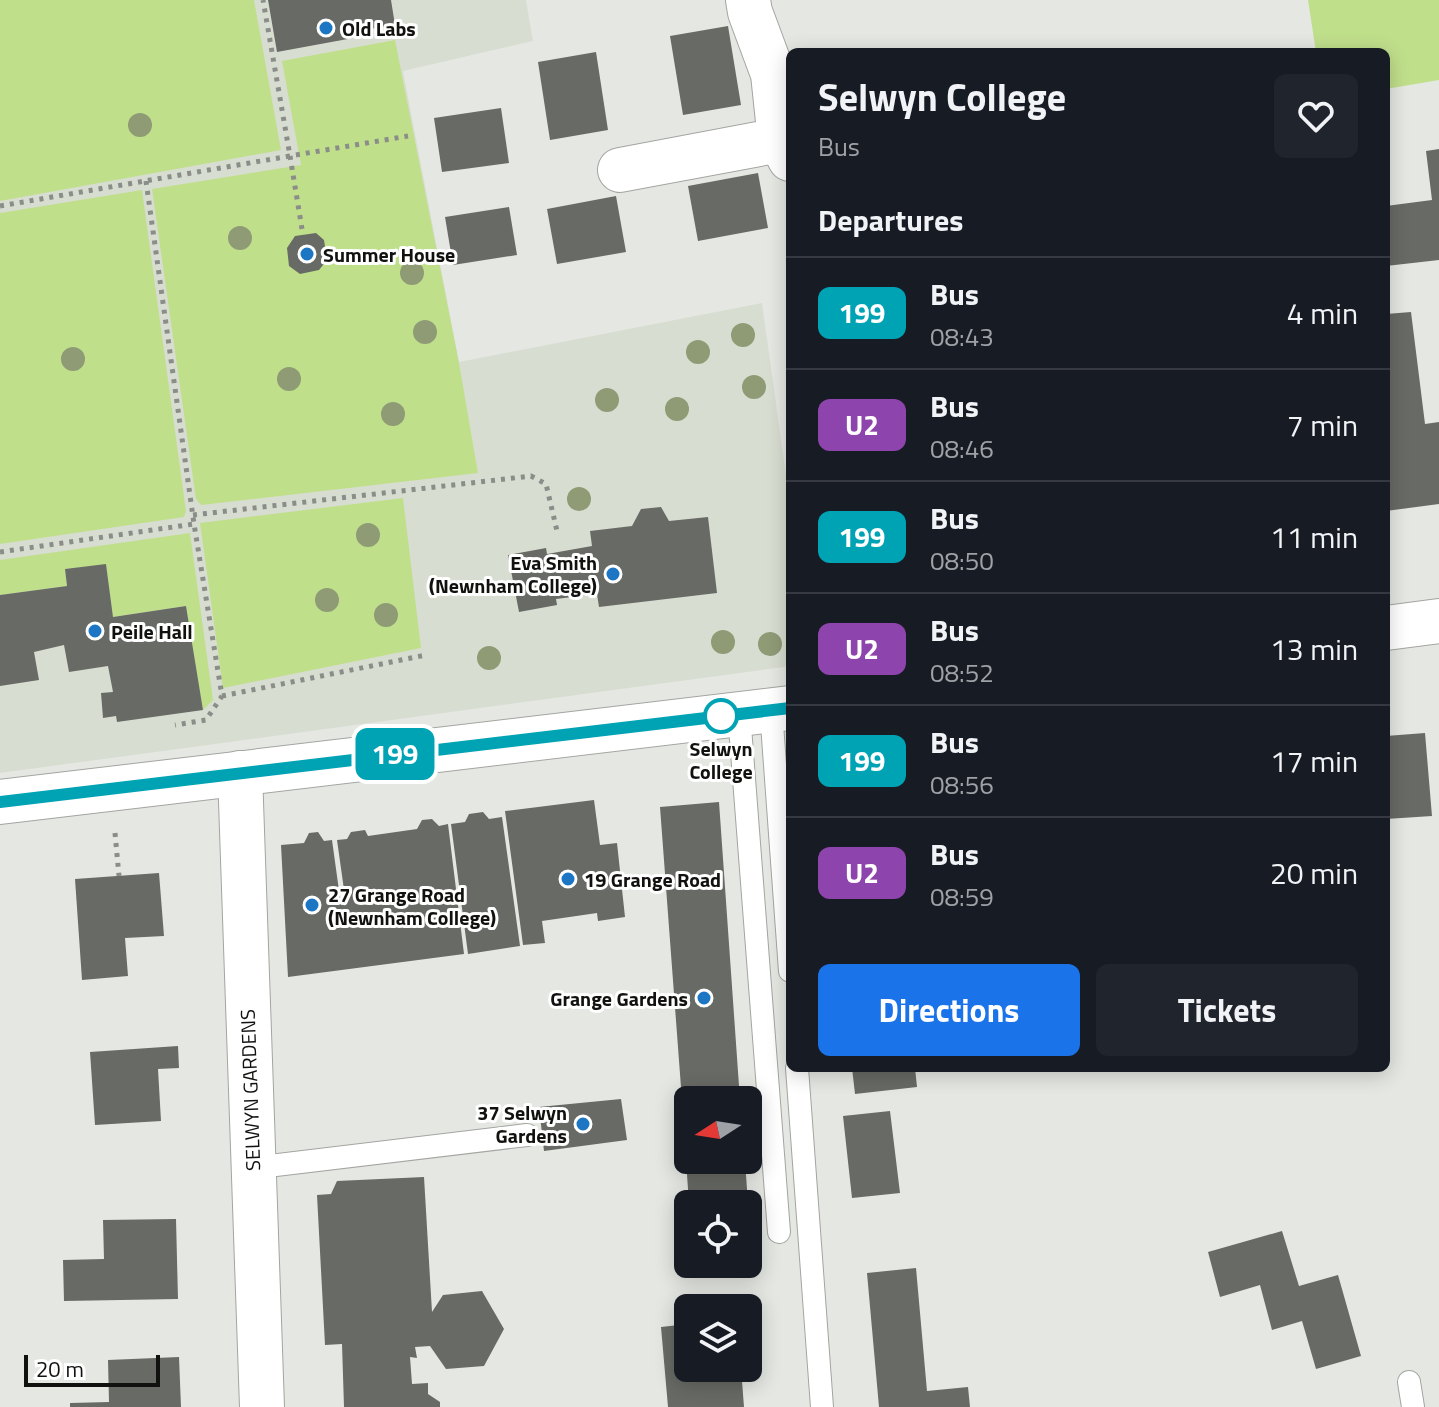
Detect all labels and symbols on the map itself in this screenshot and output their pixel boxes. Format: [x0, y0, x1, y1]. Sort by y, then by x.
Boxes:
place label: Old Labs [342, 13, 416, 44]
marker: Old Labs [317, 19, 335, 37]
place label: Summer House [323, 239, 455, 270]
marker: Summer House [298, 245, 316, 263]
place label: Eva Smith (Newnham College) [429, 547, 597, 601]
marker: Eva Smith (Newnham College) [604, 565, 622, 583]
place label: Peile Hall [111, 616, 193, 647]
marker: Peile Hall [86, 622, 104, 640]
marker: Selwyn College [704, 699, 738, 733]
line badge: 199 [349, 728, 441, 780]
place label: Selwyn College [689, 733, 753, 787]
place label: 19 Grange Road [584, 864, 721, 895]
marker: 19 Grange Road [559, 870, 577, 888]
place label: 27 Grange Road (Newnham College) [328, 879, 496, 933]
marker: 27 Grange Road (Newnham College) [303, 896, 321, 914]
place label: Grange Gardens [550, 983, 688, 1014]
marker: Grange Gardens [695, 989, 713, 1007]
street label: SELWYN GARDENS [232, 1009, 268, 1171]
north arrow [674, 1086, 762, 1174]
place label: 37 Selwyn Gardens [477, 1097, 567, 1151]
marker: 37 Selwyn Gardens [574, 1115, 592, 1133]
scale bar [24, 1351, 160, 1387]

